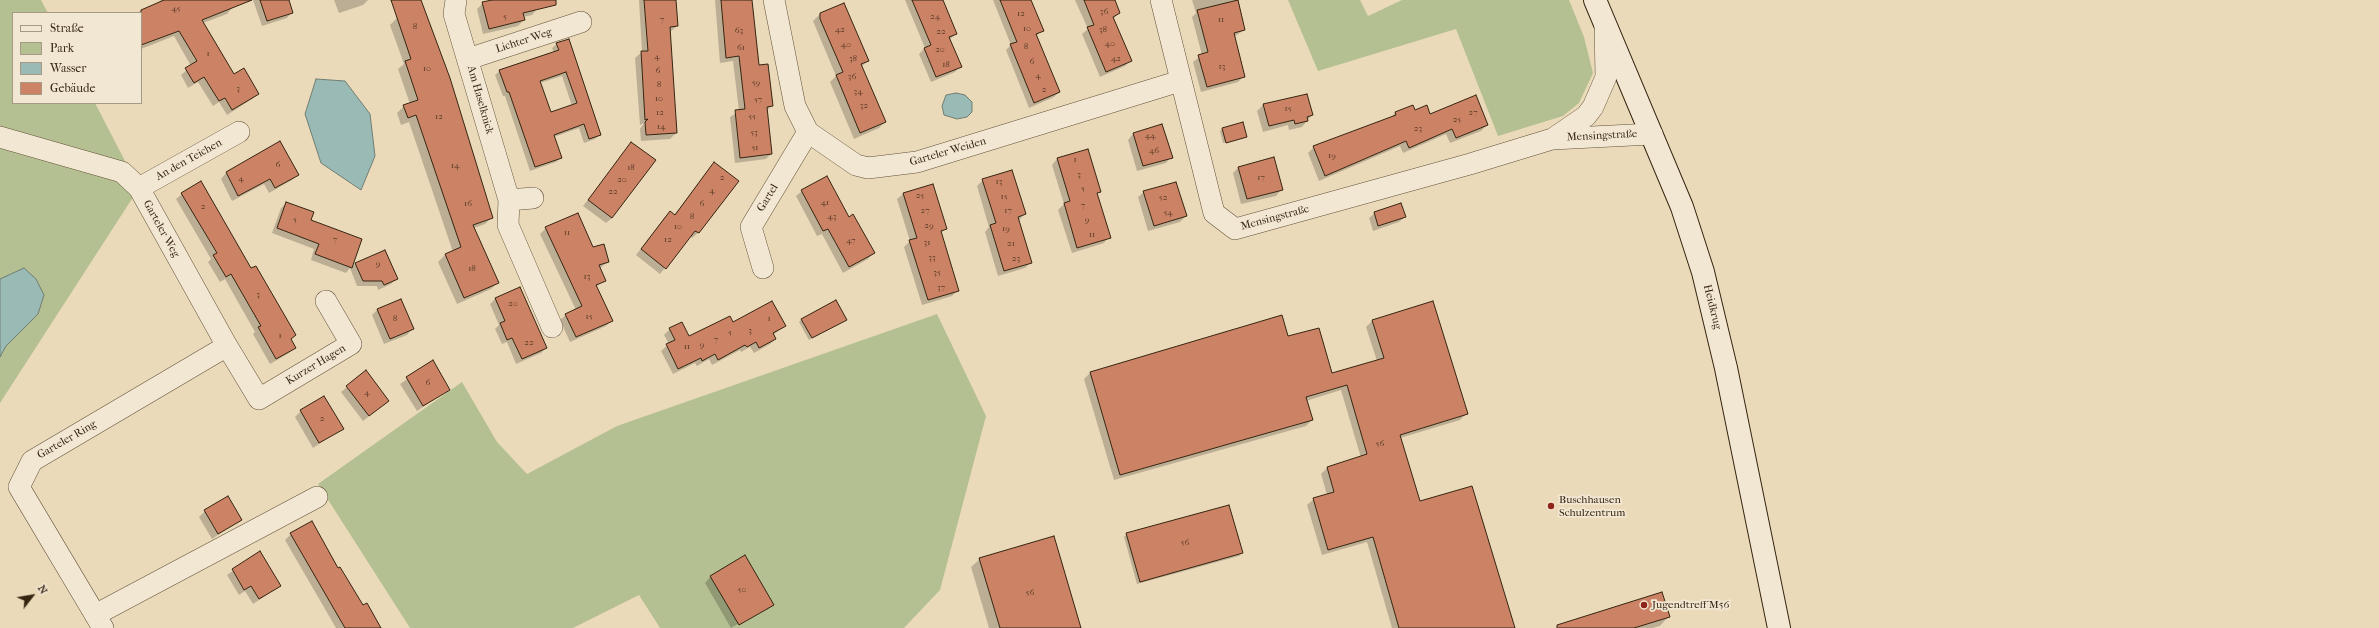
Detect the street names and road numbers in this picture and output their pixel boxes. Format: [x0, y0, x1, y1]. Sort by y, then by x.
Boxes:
street label: Lichter Weg [494, 26, 554, 56]
street label: Am Haselknick [464, 64, 496, 136]
street label: Mensingstraße [1566, 128, 1638, 144]
street label: Garteler Weiden [908, 135, 988, 169]
street label: An den Teichen [153, 136, 225, 184]
street label: Gartel [755, 182, 781, 214]
street label: Garteler Weg [140, 198, 182, 260]
street label: Mensingstraße [1239, 202, 1311, 234]
street label: Heidkrug [1700, 283, 1724, 331]
street label: Kurzer Hagen [284, 342, 348, 388]
street label: Garteler Ring [35, 418, 99, 462]

